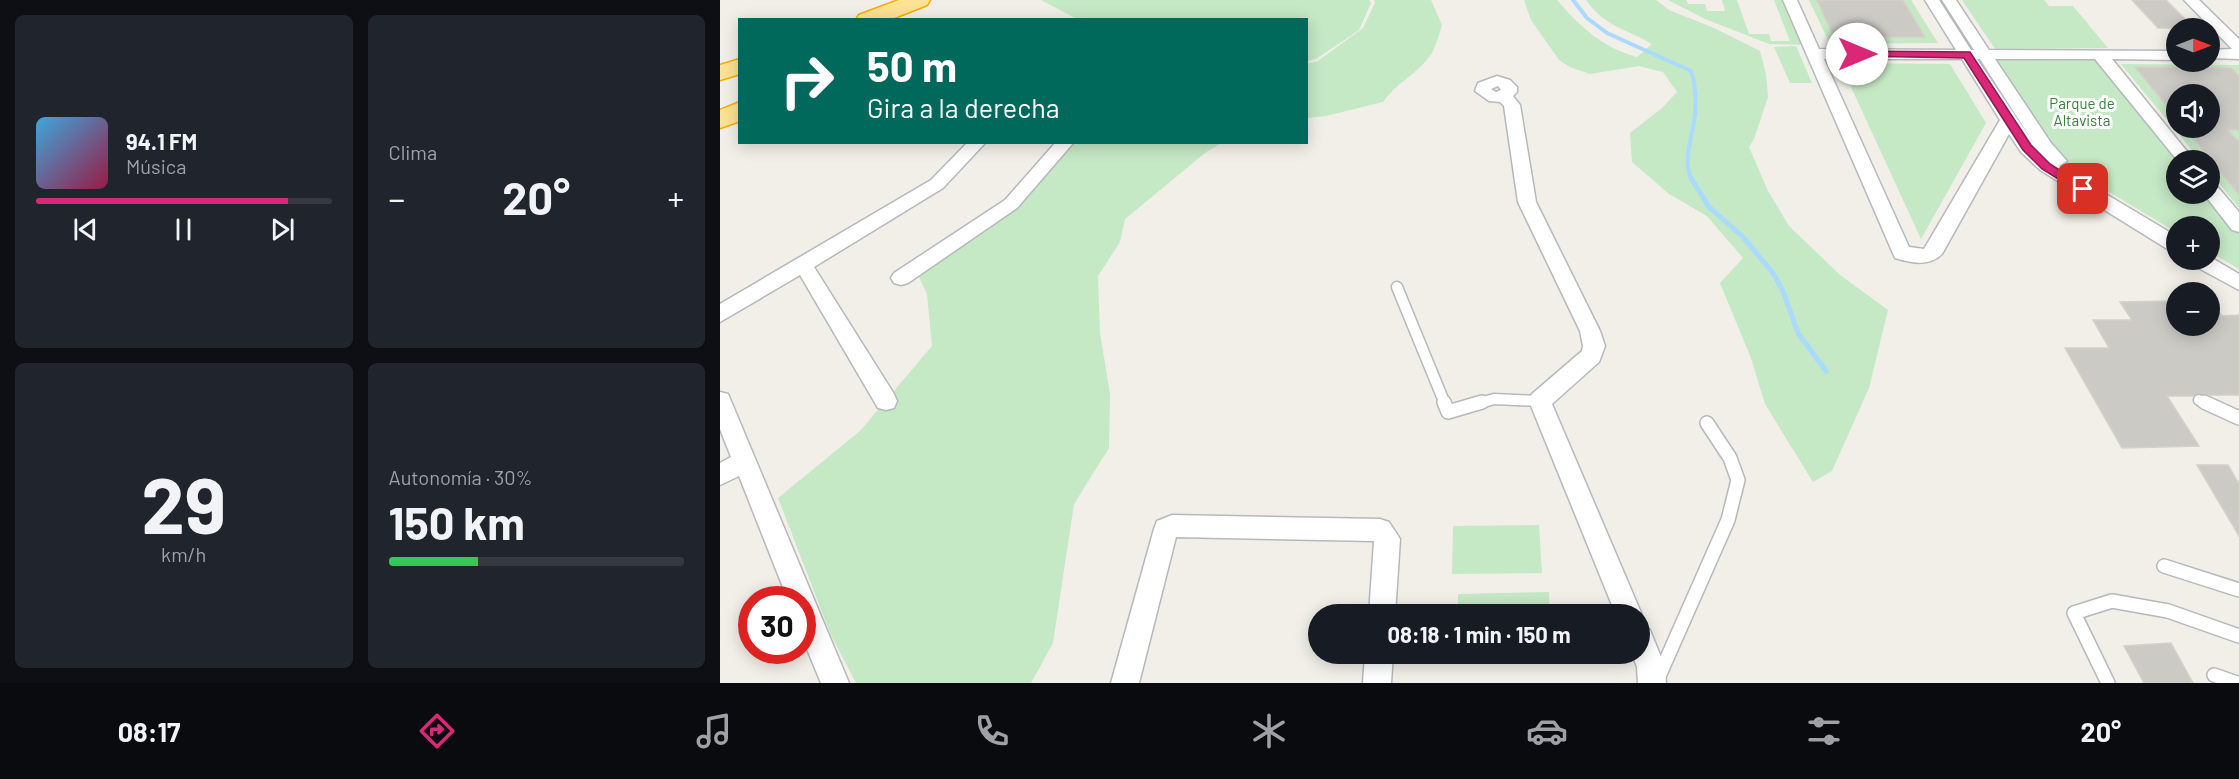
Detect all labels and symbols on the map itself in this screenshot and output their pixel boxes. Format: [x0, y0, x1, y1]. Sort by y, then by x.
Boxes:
north arrow [2166, 18, 2220, 72]
position arrow [1825, 22, 1889, 86]
park label: Parque de Altavista [2049, 94, 2115, 129]
pin [2057, 163, 2108, 214]
speed limit sign: 30 [738, 586, 816, 664]

